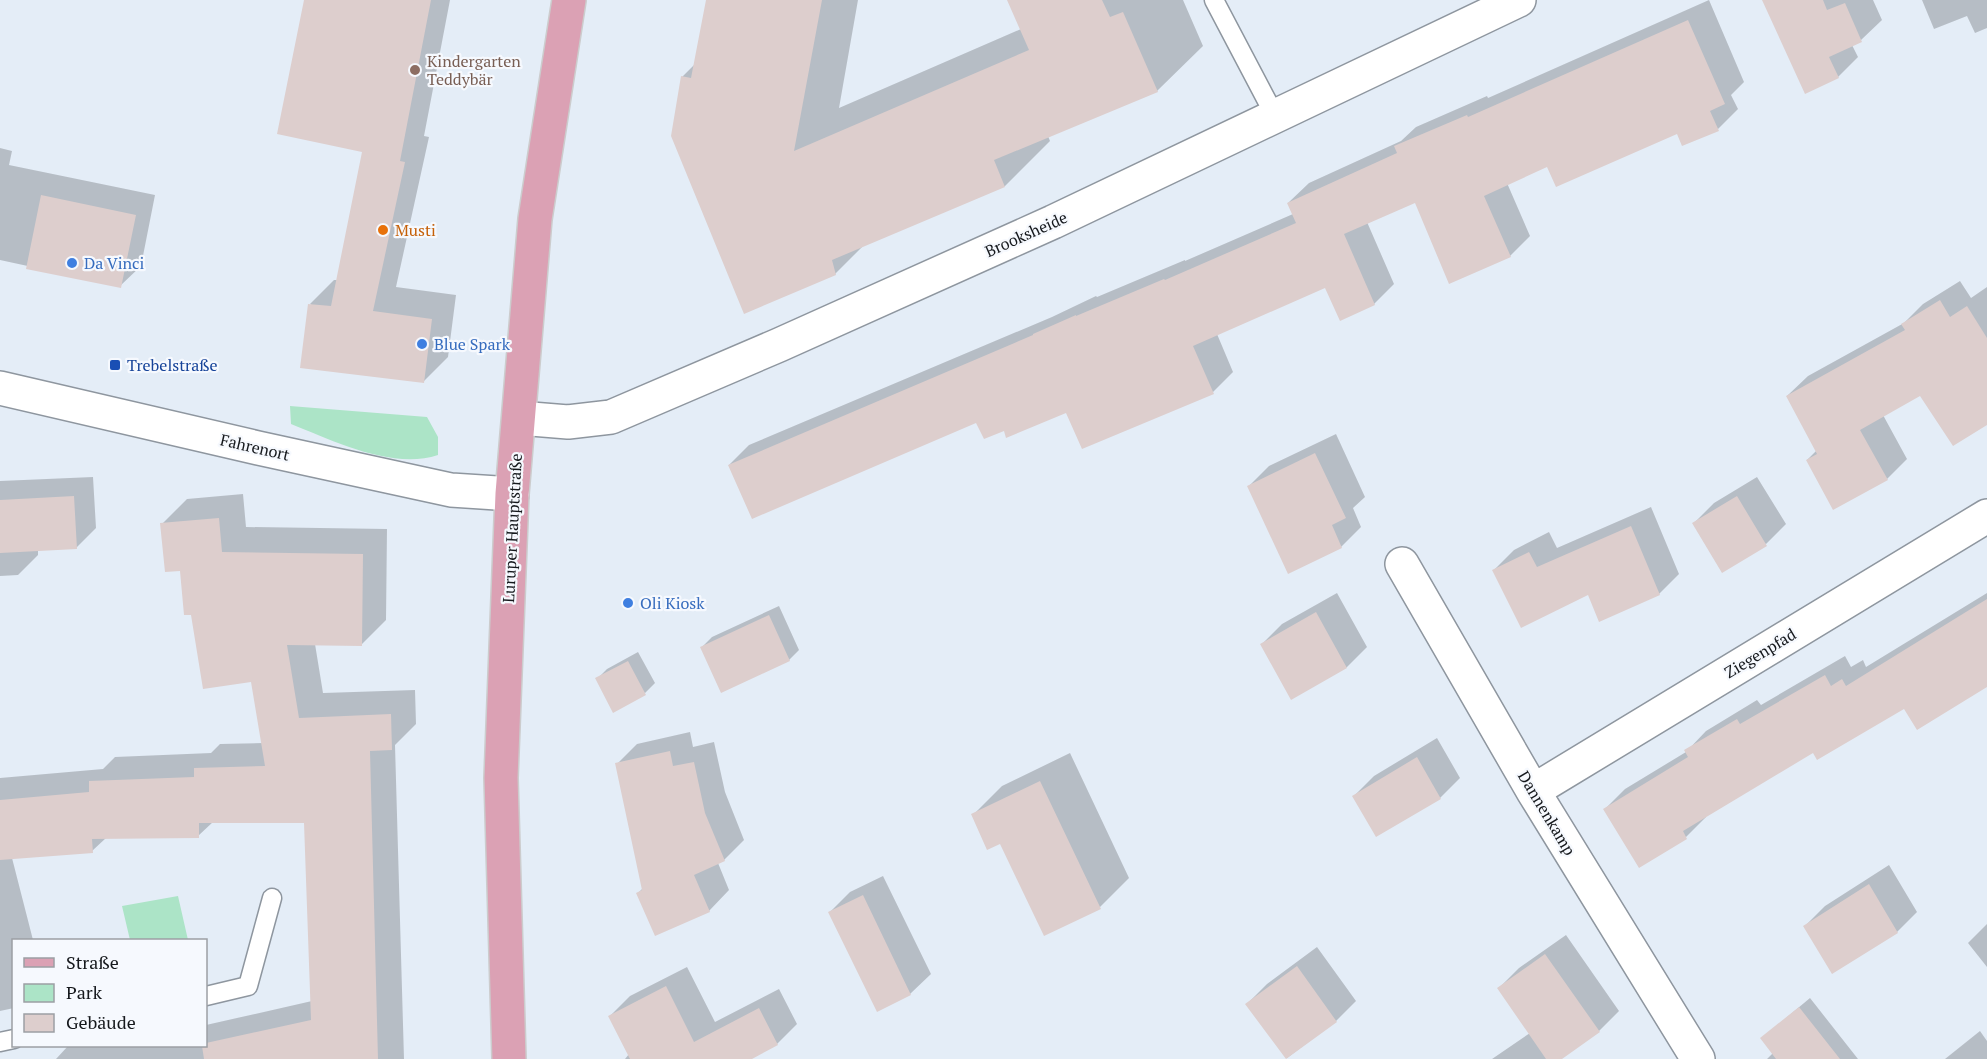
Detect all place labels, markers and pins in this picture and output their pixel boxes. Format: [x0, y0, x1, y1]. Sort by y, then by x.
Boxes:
place label: Kindergarten Teddybär [427, 50, 521, 90]
marker: Kindergarten Teddybär [408, 63, 422, 77]
place label: Musti [395, 219, 436, 241]
marker: Musti [376, 223, 390, 237]
place label: Da Vinci [84, 252, 145, 274]
marker: Da Vinci [65, 256, 79, 270]
place label: Blue Spark [434, 333, 511, 355]
marker: Blue Spark [415, 337, 429, 351]
place label: Trebelstraße [127, 354, 218, 376]
marker: Trebelstraße [108, 358, 122, 372]
place label: Oli Kiosk [640, 592, 705, 614]
marker: Oli Kiosk [621, 596, 635, 610]

